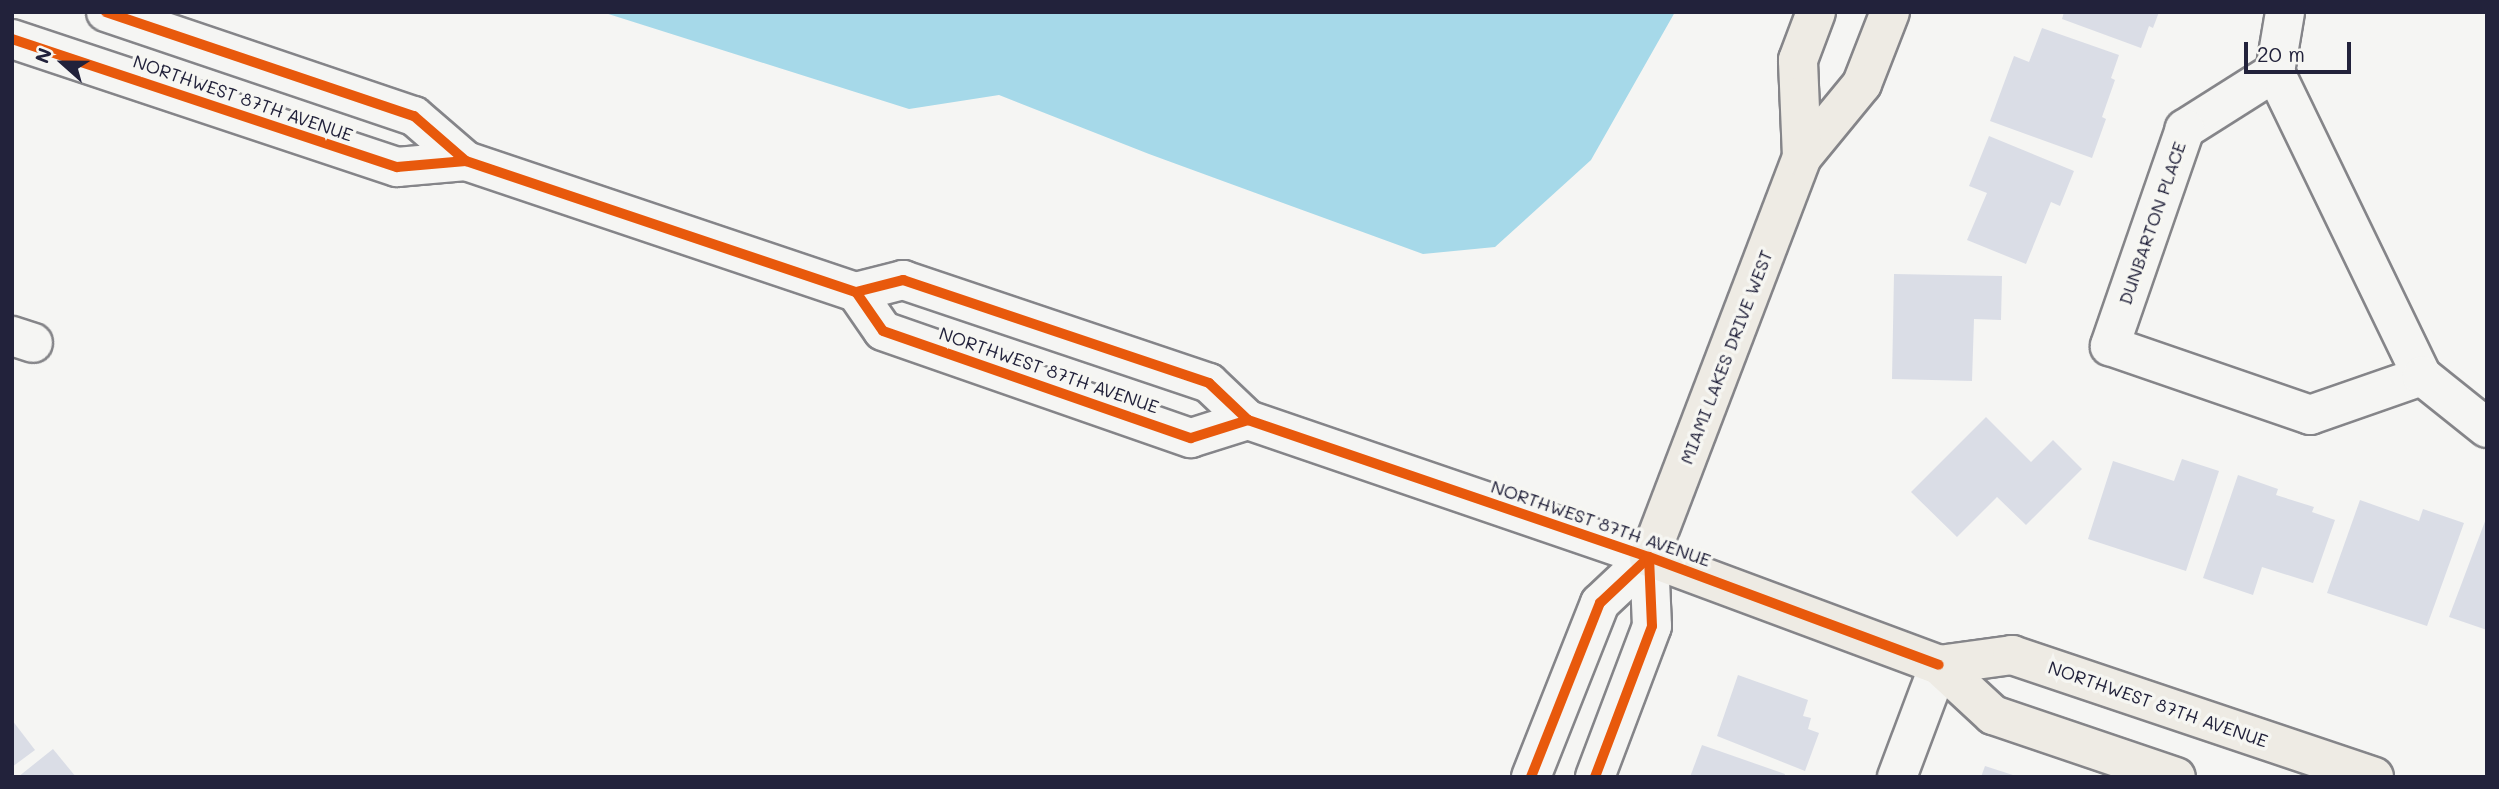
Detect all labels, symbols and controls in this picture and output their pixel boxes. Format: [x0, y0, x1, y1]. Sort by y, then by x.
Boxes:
north arrow [28, 28, 98, 98]
scale bar [2247, 28, 2354, 72]
text: 20 m [2257, 40, 2305, 67]
text: N [29, 44, 57, 67]
street label: NORTHWEST 87TH AVENUE [130, 50, 356, 146]
street label: DUNBARTON PLACE [2114, 139, 2190, 307]
street label: MIAMI LAKES DRIVE WEST [1675, 247, 1777, 467]
street label: NORTHWEST 87TH AVENUE [936, 322, 1162, 418]
street label: NORTHWEST 87TH AVENUE [1488, 475, 1714, 571]
street label: NORTHWEST 87TH AVENUE [2045, 656, 2271, 752]

